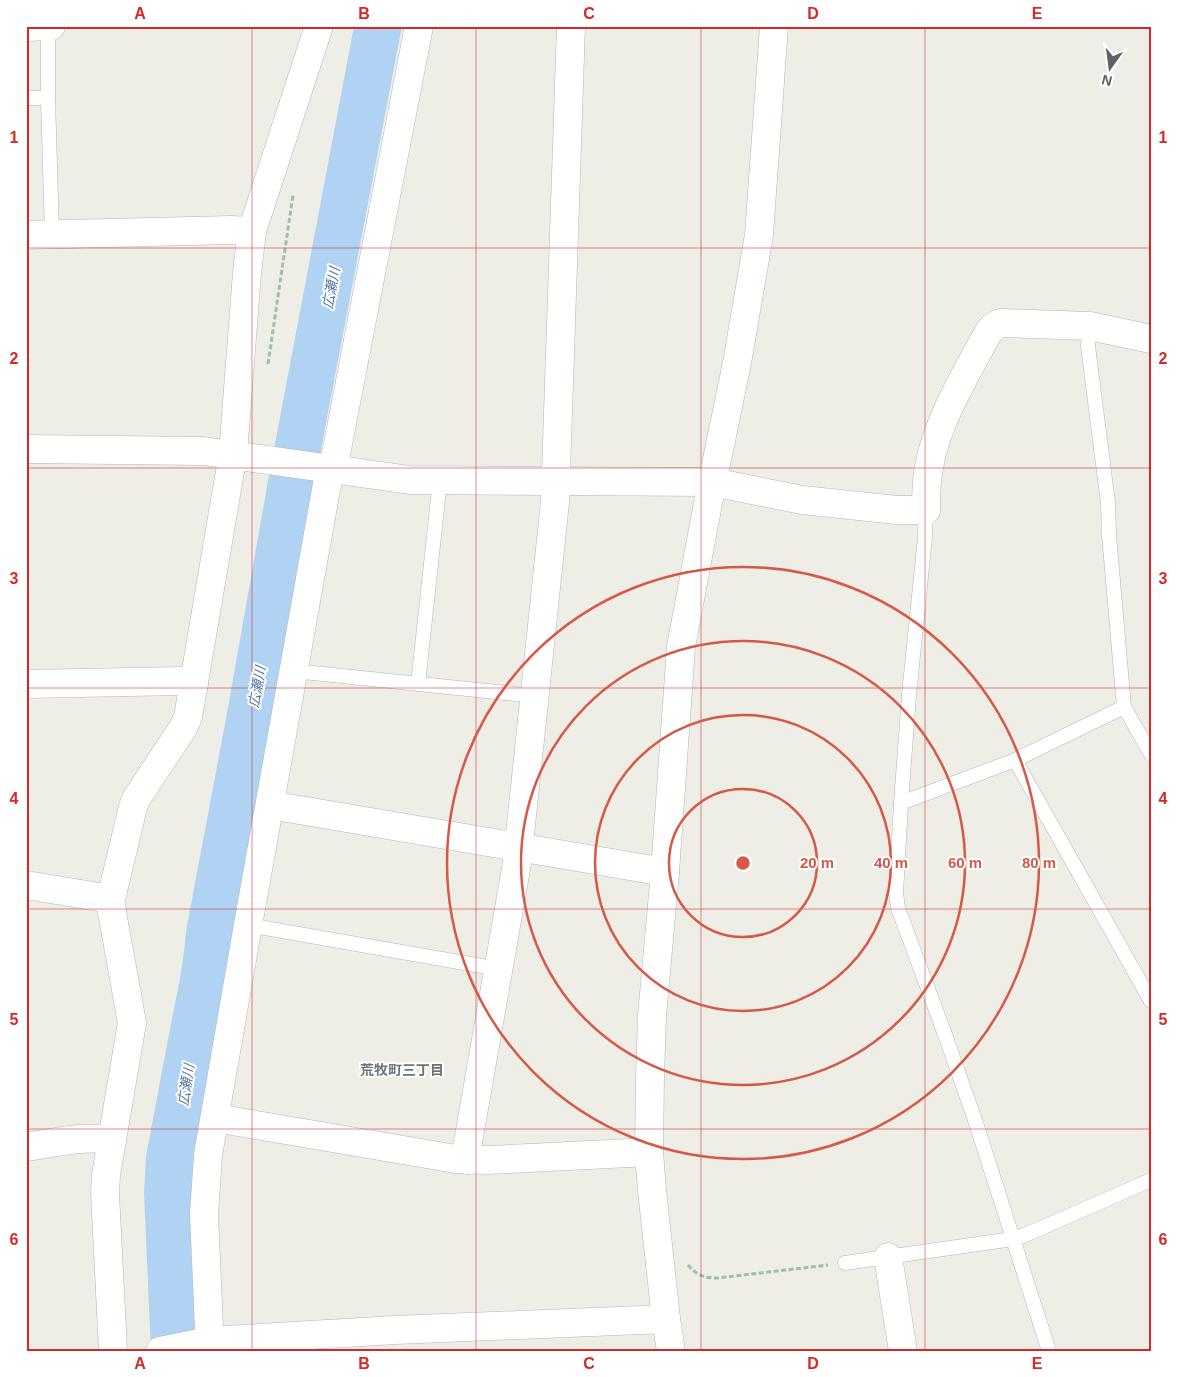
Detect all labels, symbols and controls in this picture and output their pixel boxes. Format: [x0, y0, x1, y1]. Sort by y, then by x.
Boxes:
text: A [134, 5, 146, 22]
text: B [358, 5, 370, 22]
text: C [583, 5, 595, 22]
text: D [807, 5, 819, 22]
text: E [1032, 5, 1043, 22]
north arrow [1084, 42, 1134, 92]
text: N [1100, 72, 1114, 90]
text: 1 [10, 129, 19, 146]
text: 1 [1159, 129, 1168, 146]
water label: 広瀬川 [319, 264, 343, 310]
text: 2 [10, 350, 19, 367]
text: 2 [1159, 350, 1168, 367]
text: 3 [10, 570, 19, 587]
text: 3 [1159, 570, 1168, 587]
water label: 広瀬川 [245, 663, 269, 709]
text: 4 [10, 790, 19, 807]
text: 4 [1159, 790, 1168, 807]
centre of rings [734, 854, 752, 872]
text: 20 m [800, 854, 834, 871]
text: 40 m [874, 854, 908, 871]
text: 60 m [948, 854, 982, 871]
text: 80 m [1022, 854, 1056, 871]
text: 5 [10, 1011, 19, 1028]
text: 5 [1159, 1011, 1168, 1028]
water label: 広瀬川 [175, 1061, 197, 1107]
district label: 荒牧町三丁目 [360, 1062, 444, 1078]
text: 6 [10, 1231, 19, 1248]
text: 6 [1159, 1231, 1168, 1248]
text: A [134, 1355, 146, 1372]
text: B [358, 1355, 370, 1372]
text: C [583, 1355, 595, 1372]
text: D [807, 1355, 819, 1372]
text: E [1032, 1355, 1043, 1372]

